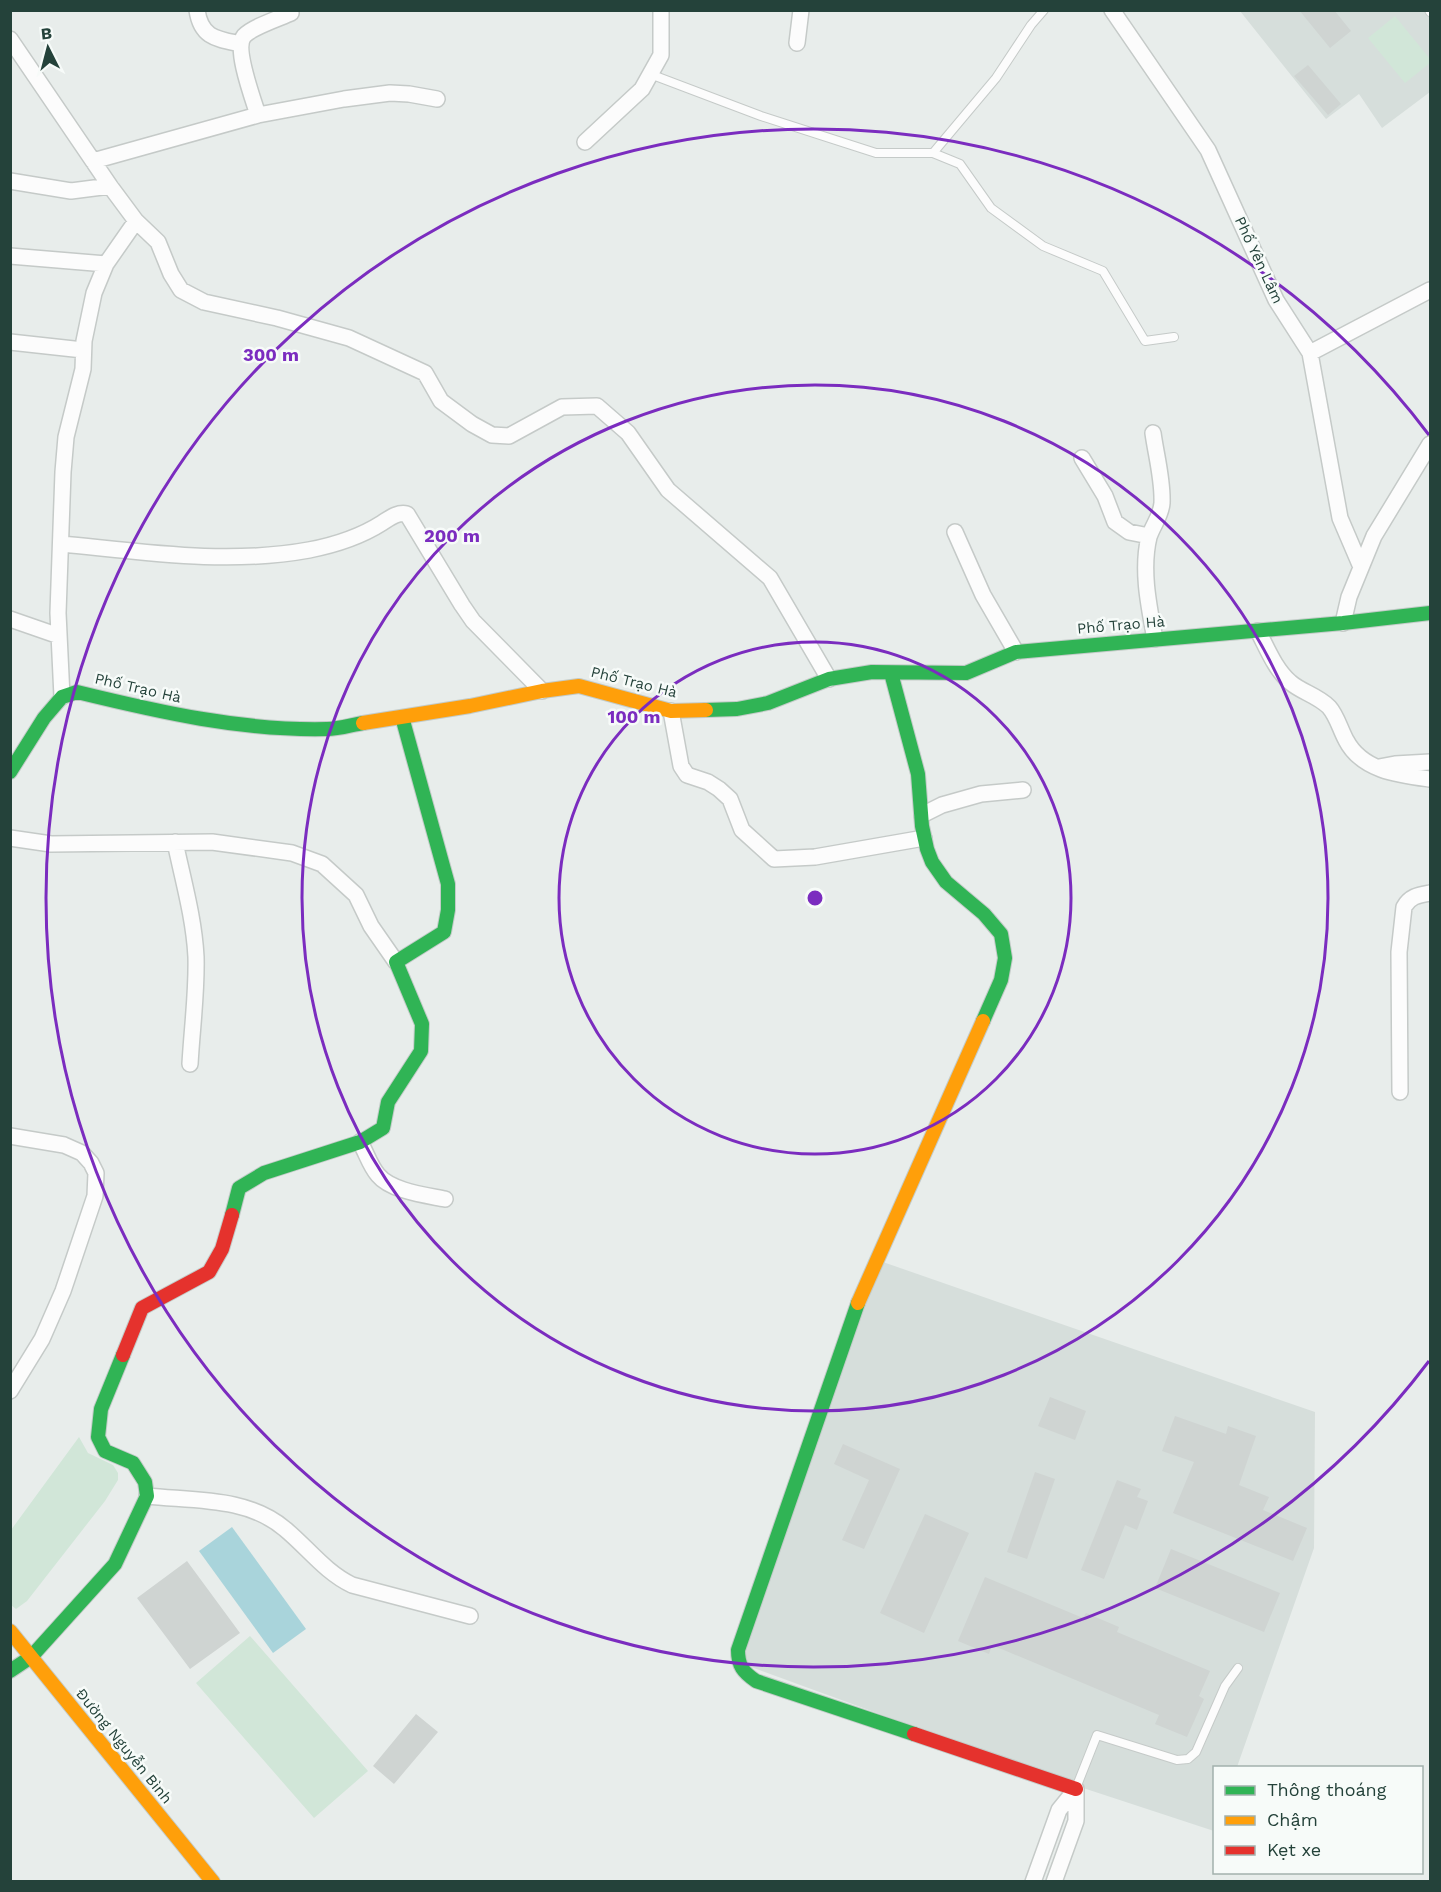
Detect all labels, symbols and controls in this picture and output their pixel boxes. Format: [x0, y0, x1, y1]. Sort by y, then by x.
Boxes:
north arrow [18, 18, 78, 78]
text: B [40, 24, 53, 44]
street label: Phố Yên Lâm [1231, 213, 1287, 307]
text: 300 m [243, 344, 299, 365]
text: 200 m [424, 525, 480, 546]
street label: Phố Trạo Hà [1076, 612, 1166, 638]
street label: Phố Trạo Hà [589, 663, 679, 702]
street label: Phố Trạo Hà [93, 669, 183, 707]
text: 100 m [607, 706, 661, 727]
centre of rings [805, 888, 825, 908]
street label: Đường Nguyễn Bình [72, 1684, 177, 1807]
legend [1213, 1766, 1423, 1874]
text: Thông thoáng [1267, 1779, 1387, 1800]
text: Chậm [1267, 1809, 1318, 1830]
text: Kẹt xe [1267, 1839, 1321, 1860]

